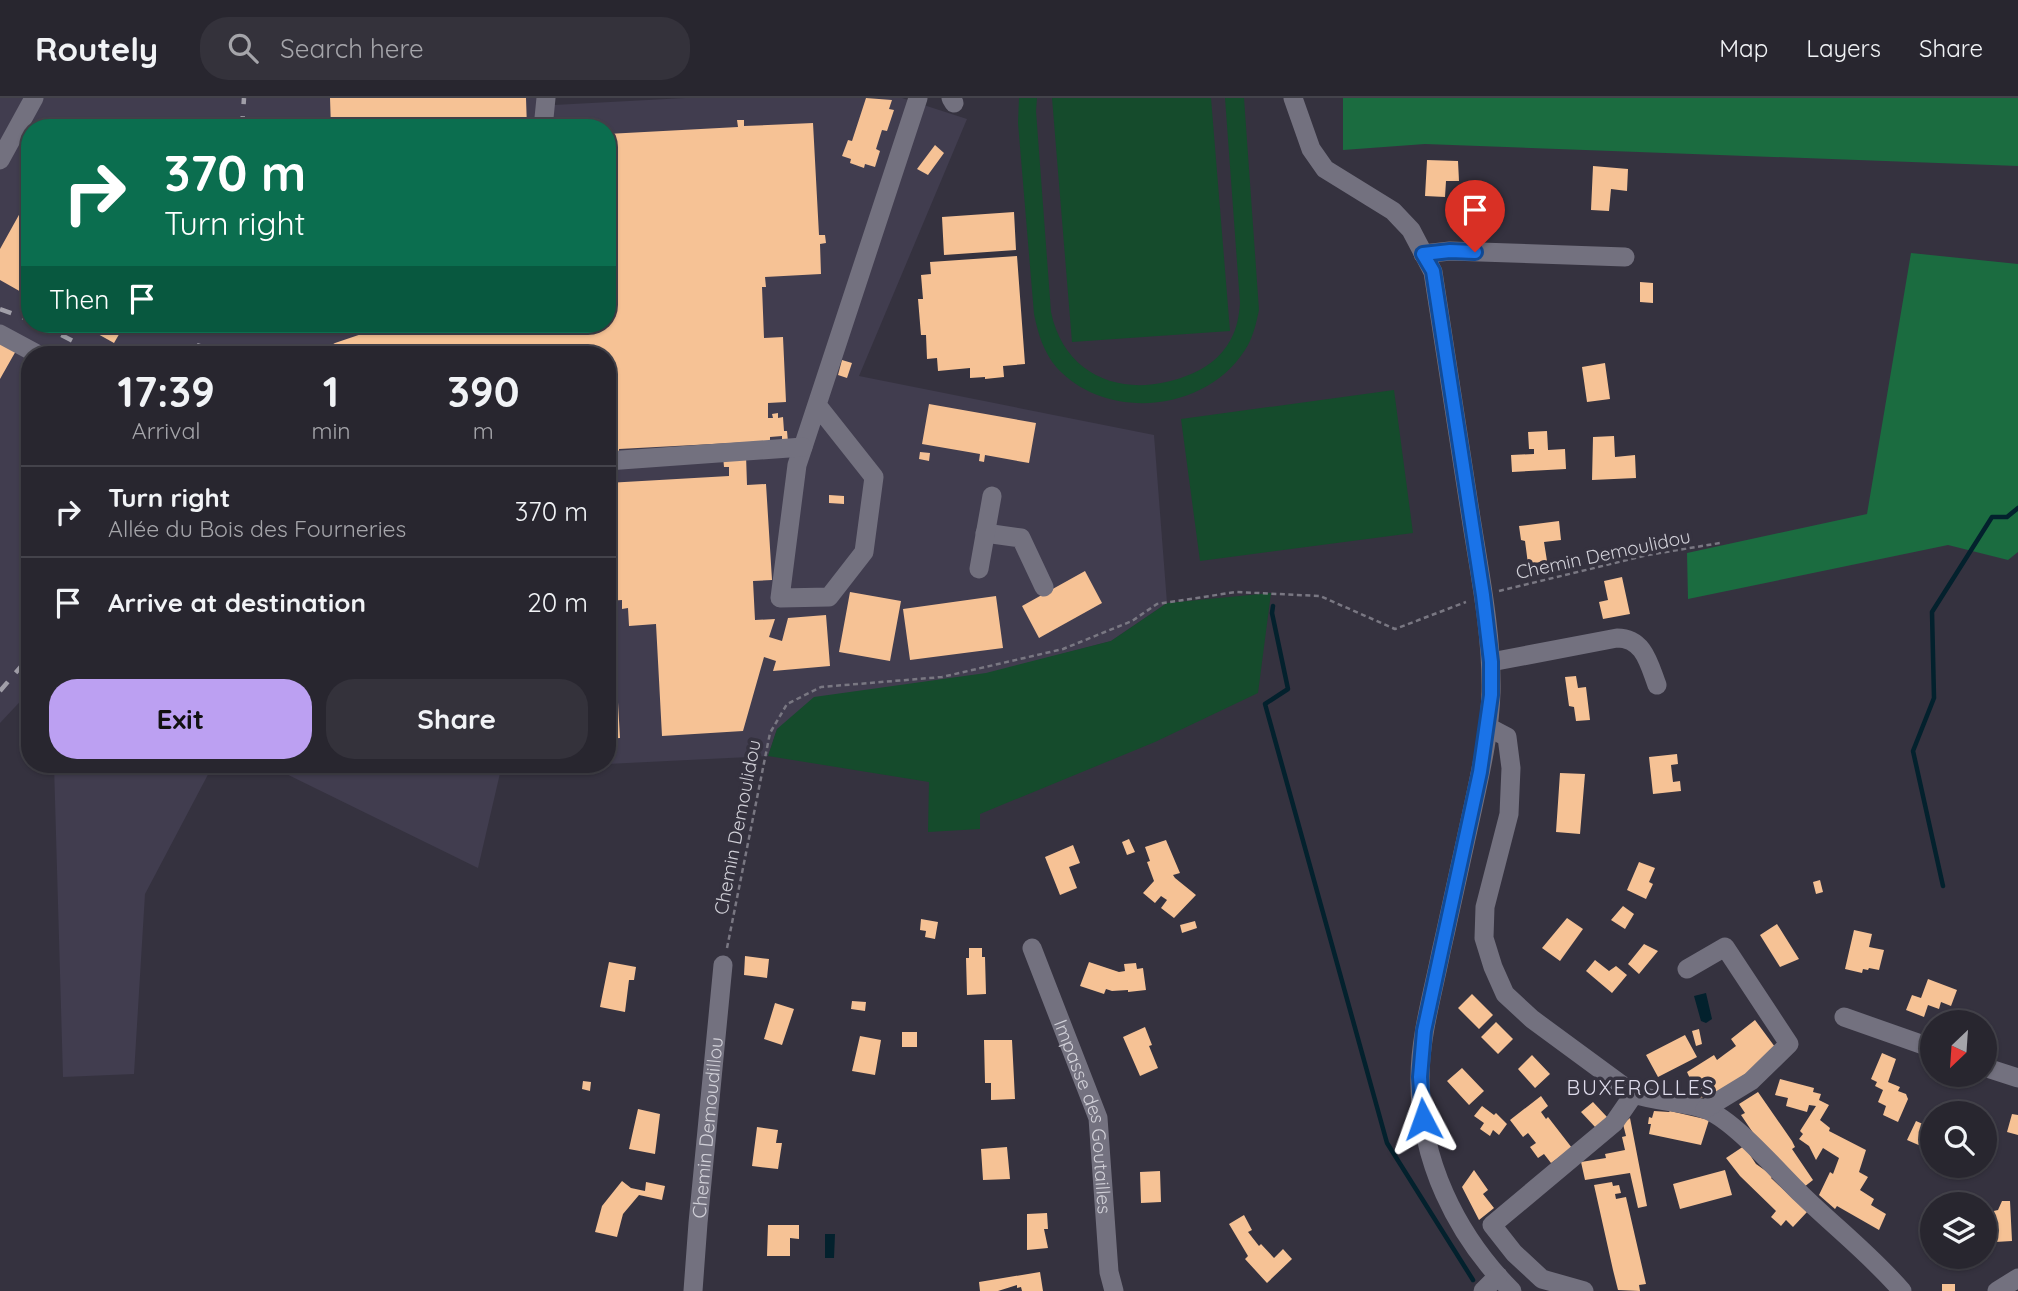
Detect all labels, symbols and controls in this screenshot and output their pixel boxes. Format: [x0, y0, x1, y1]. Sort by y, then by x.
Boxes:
search box [200, 17, 690, 80]
text: Routely [35, 28, 158, 69]
icon: search [224, 29, 262, 67]
text: Search here [280, 32, 424, 65]
text: Map [1719, 33, 1768, 63]
text: Layers [1806, 33, 1881, 63]
text: Share [1919, 33, 1983, 63]
text: 370 m [164, 142, 306, 203]
icon: right [49, 147, 140, 238]
pin [1445, 180, 1505, 252]
icon: arrive [1456, 191, 1494, 229]
text: Turn right [164, 203, 305, 243]
icon: arrive [123, 280, 161, 318]
text: Then [49, 283, 109, 316]
text: 17:39 [118, 365, 215, 418]
text: 1 [323, 365, 339, 418]
text: 390 [447, 365, 519, 418]
text: Arrival [132, 416, 201, 445]
text: min [311, 416, 351, 445]
text: m [473, 416, 494, 445]
text: Turn right [108, 481, 230, 514]
icon: right [49, 493, 87, 531]
text: 370 m [515, 495, 588, 528]
text: Allée du Bois des Fourneries [108, 514, 406, 543]
street label: Chemin Demoulidou [1513, 524, 1693, 584]
icon: arrive [49, 584, 87, 622]
text: Arrive at destination [108, 586, 366, 619]
text: 20 m [527, 586, 588, 619]
button: Exit [49, 679, 312, 759]
button: Share [326, 679, 588, 759]
street label: Chemin Demoulidou [708, 737, 766, 917]
north arrow [1920, 1010, 1997, 1087]
map controls [1920, 1010, 1997, 1269]
street label: Impasse des Goutailles [1049, 1016, 1117, 1215]
street label: Chemin Demoudillou [687, 1036, 728, 1219]
district label: BUXEROLLES [1566, 1074, 1716, 1100]
position arrow [1386, 1082, 1460, 1156]
button: search [1920, 1101, 1997, 1178]
button: layers [1920, 1192, 1997, 1269]

